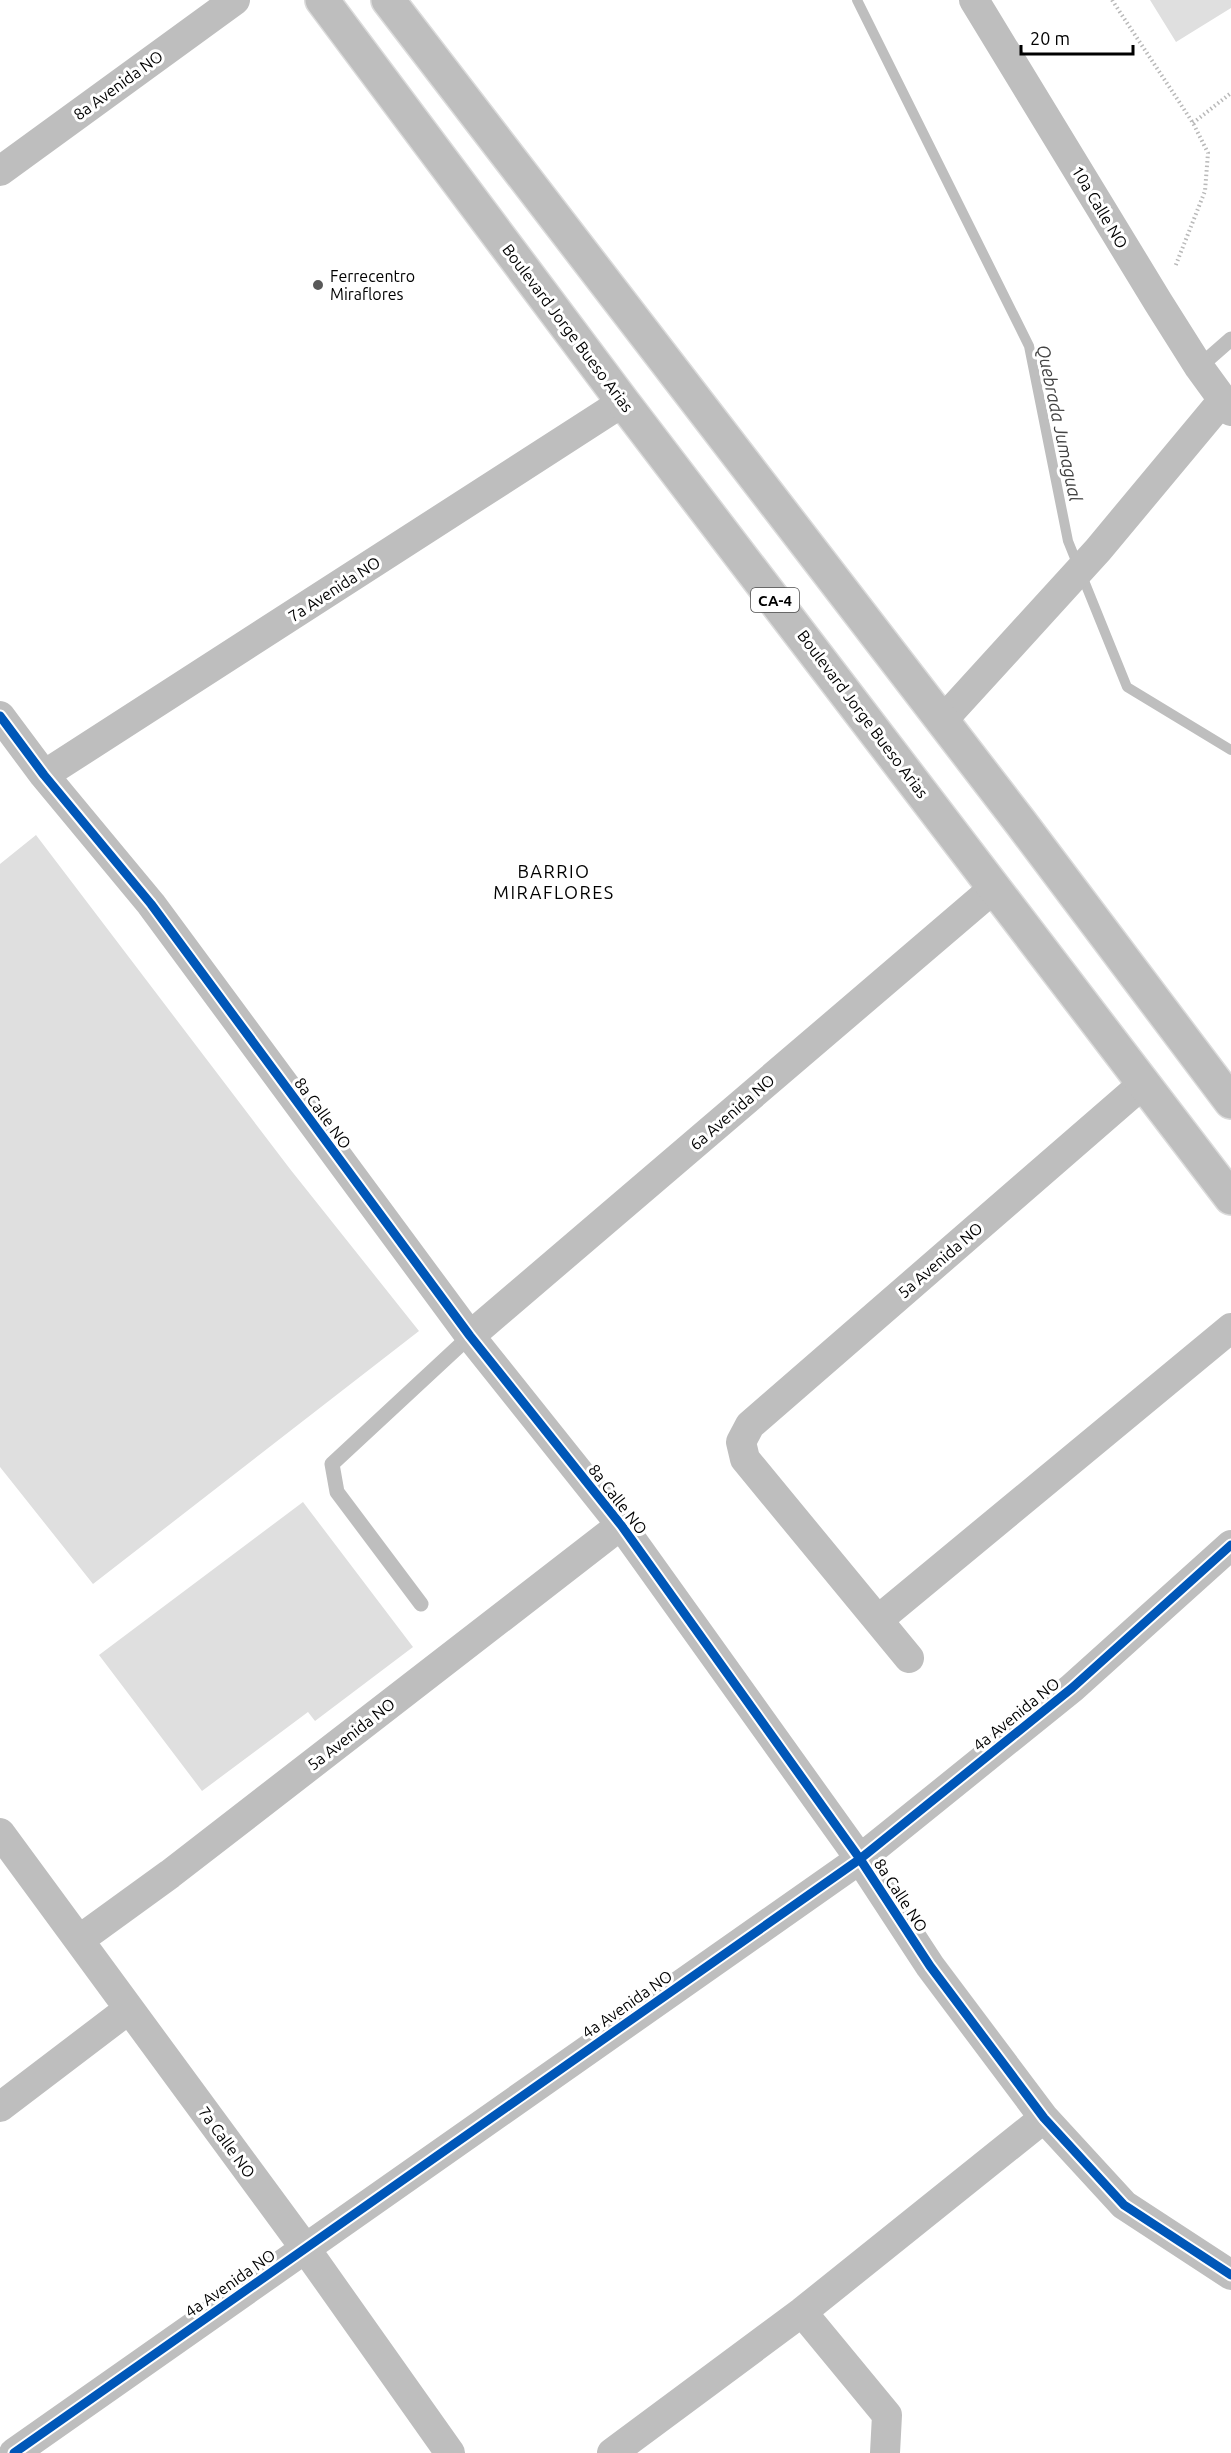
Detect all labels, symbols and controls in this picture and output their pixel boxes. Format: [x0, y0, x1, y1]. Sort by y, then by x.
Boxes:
scale bar [1021, 18, 1134, 56]
text: 20 m [1030, 28, 1070, 48]
street label: 8a Avenida NO [70, 47, 166, 123]
street label: 10a Calle NO [1068, 163, 1132, 251]
street label: Boulevard Jorge Bueso Arias [499, 241, 637, 415]
place label: Ferrecentro Miraflores [330, 267, 415, 303]
marker: Ferrecentro Miraflores [311, 278, 325, 292]
water label: Quebrada Jumagual [1033, 343, 1086, 503]
street label: 7a Avenida NO [285, 553, 383, 625]
road number: CA-4 [751, 588, 799, 612]
street label: Boulevard Jorge Bueso Arias [794, 627, 932, 801]
district label: BARRIO MIRAFLORES [493, 861, 615, 902]
street label: 6a Avenida NO [686, 1070, 778, 1154]
street label: 8a Calle NO [291, 1074, 355, 1152]
street label: 5a Avenida NO [894, 1218, 986, 1302]
street label: 8a Calle NO [585, 1460, 651, 1538]
street label: 4a Avenida NO [969, 1674, 1063, 1754]
street label: 5a Avenida NO [304, 1694, 398, 1774]
street label: 8a Calle NO [871, 1855, 931, 1935]
street label: 4a Avenida NO [578, 1966, 676, 2042]
street label: 7a Calle NO [195, 2103, 259, 2181]
street label: 4a Avenida NO [181, 2245, 279, 2321]

